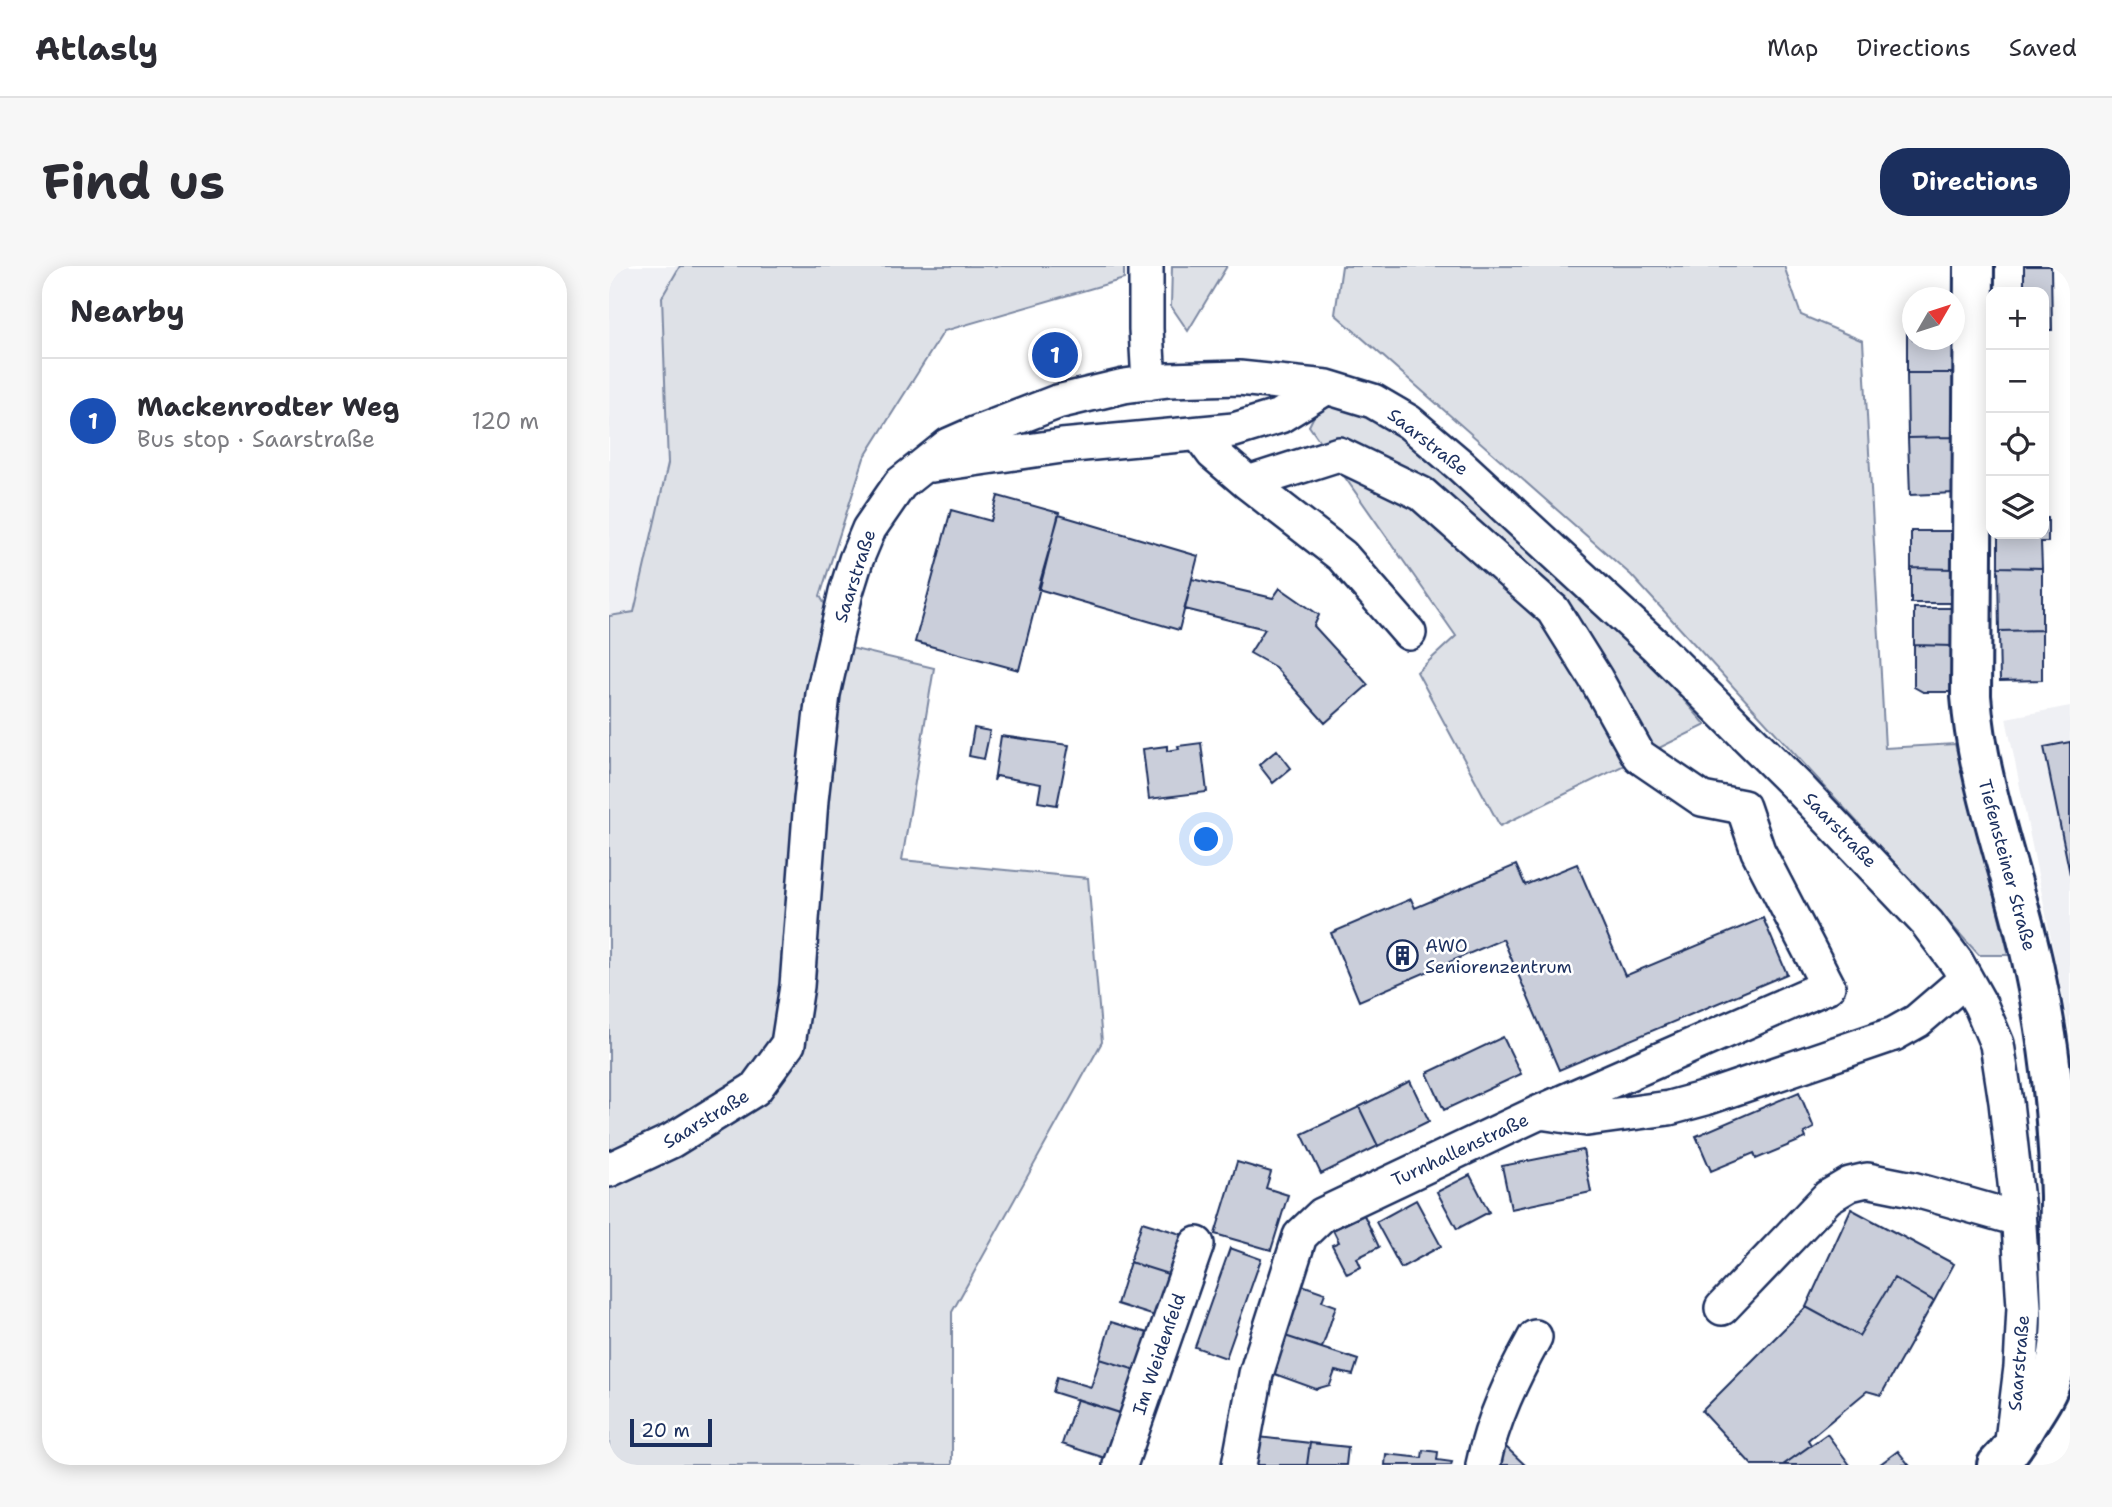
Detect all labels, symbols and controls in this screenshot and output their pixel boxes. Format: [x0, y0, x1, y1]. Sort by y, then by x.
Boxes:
text: Atlasly [35, 26, 158, 71]
text: Map [1767, 32, 1818, 64]
text: Directions [1856, 32, 1971, 64]
text: Saved [2009, 32, 2077, 64]
button: Directions [1880, 148, 2070, 216]
text: Find us [42, 149, 225, 215]
north arrow [1902, 287, 1965, 350]
map controls [1986, 287, 2049, 539]
button: + [1986, 287, 2049, 350]
text: Nearby [70, 291, 185, 332]
pin: 1 [1032, 329, 1078, 381]
button: − [1986, 350, 2049, 413]
text: Mackenrodter Weg [137, 389, 399, 424]
street label: Saarstraße [1383, 403, 1473, 481]
text: 1 [88, 406, 98, 436]
text: 120 m [471, 406, 539, 436]
button: locate [1986, 413, 2049, 476]
text: Bus stop · Saarstraße [137, 424, 375, 454]
button: layers [1986, 476, 2049, 539]
street label: Saarstraße [829, 526, 881, 626]
street label: Tiefensteiner Straße [1973, 777, 2041, 953]
street label: Saarstraße [1798, 787, 1882, 873]
your location [1189, 822, 1223, 856]
place label: AWO Seniorenzentrum [1425, 934, 1572, 979]
building icon: AWO Seniorenzentrum [1385, 939, 1419, 973]
street label: Saarstraße [659, 1084, 753, 1154]
street label: Turnhallenstraße [1388, 1108, 1532, 1192]
street label: Im Weidenfeld [1127, 1290, 1191, 1418]
street label: Saarstraße [2003, 1314, 2035, 1412]
scale bar [630, 1416, 712, 1448]
text: 20 m [641, 1418, 690, 1443]

